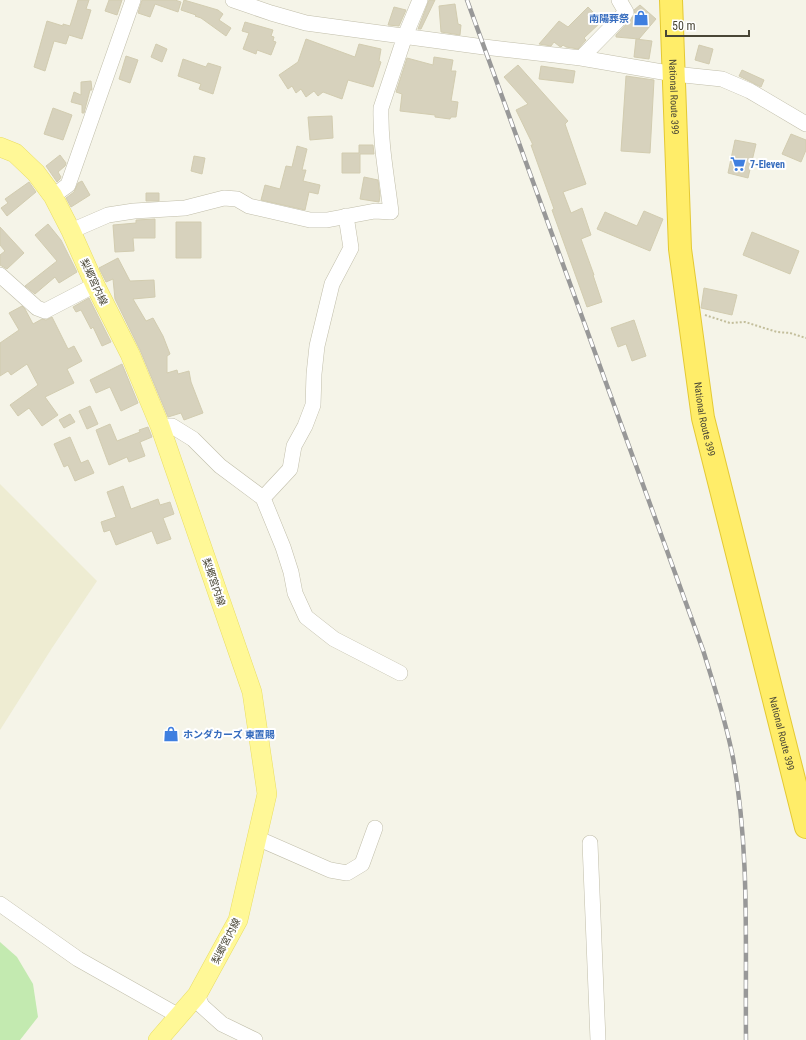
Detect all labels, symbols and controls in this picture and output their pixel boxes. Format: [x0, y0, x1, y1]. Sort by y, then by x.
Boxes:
shop icon: 南陽葬祭 [632, 9, 650, 27]
scale bar [666, 12, 749, 38]
place label: 南陽葬祭 [589, 13, 629, 24]
text: 50 m [672, 19, 696, 33]
street label: National Route 399 [668, 59, 681, 135]
supermarket icon: 7-Eleven [729, 155, 747, 173]
place label: 7-Eleven [750, 159, 785, 170]
street label: 梨郷宮内線 [78, 257, 110, 307]
street label: National Route 399 [693, 381, 718, 457]
street label: 梨郷宮内線 [201, 557, 227, 607]
street label: National Route 399 [768, 695, 797, 771]
shop icon: ホンダカーズ 東置賜 [162, 725, 180, 743]
place label: ホンダカーズ 東置賜 [183, 729, 275, 740]
street label: 梨郷宮内線 [210, 916, 242, 966]

